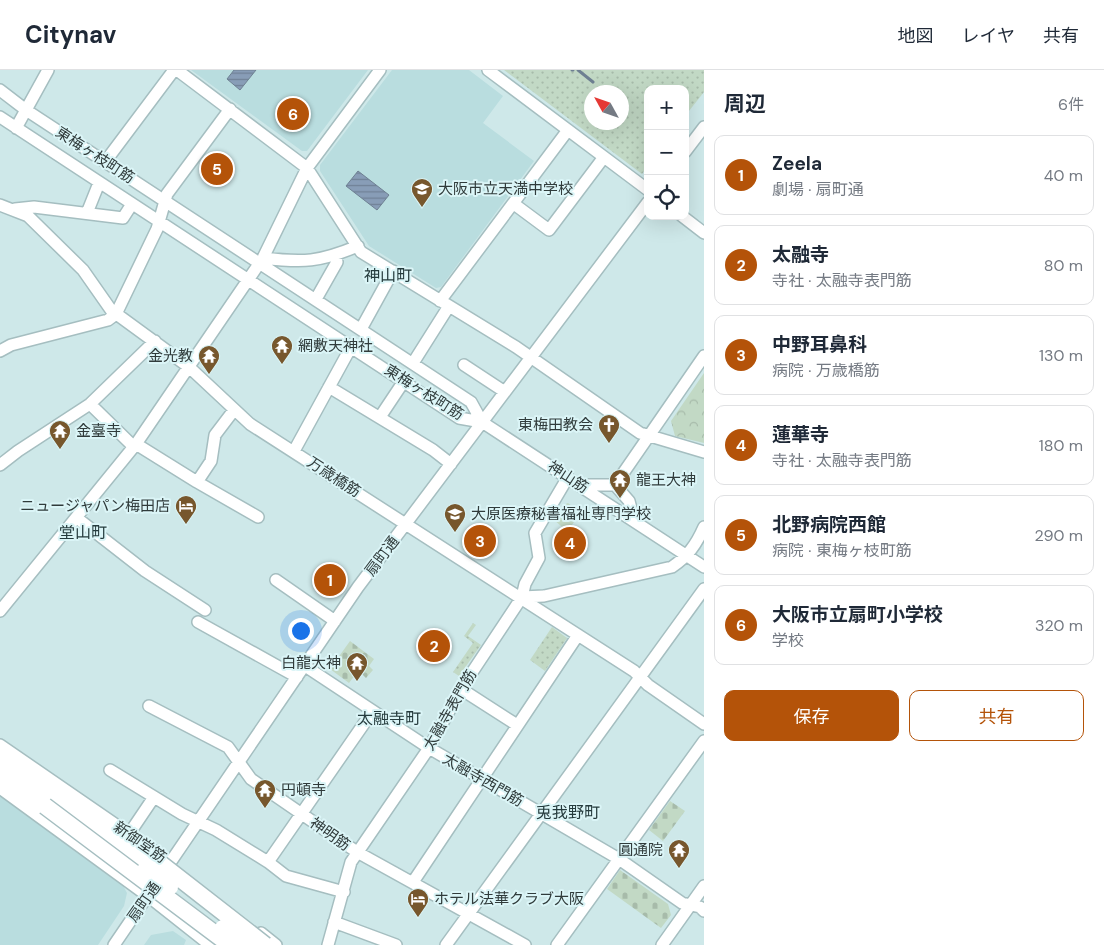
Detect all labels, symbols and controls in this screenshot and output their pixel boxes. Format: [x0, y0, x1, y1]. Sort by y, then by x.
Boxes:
text: Citynav [25, 19, 116, 50]
text: 地図 [898, 24, 934, 48]
text: レイヤ [962, 24, 1015, 48]
text: 共有 [1043, 24, 1079, 48]
north arrow [584, 85, 629, 130]
map controls [644, 85, 689, 220]
button: + [644, 85, 689, 130]
text: 周辺 [724, 90, 766, 118]
text: 6件 [1058, 94, 1084, 115]
pin: 6 [277, 95, 309, 133]
street label: 東梅ヶ枝町筋 [52, 122, 138, 188]
button: − [644, 130, 689, 175]
pin: 5 [201, 150, 233, 188]
text: Zeela [772, 151, 822, 176]
text: 1 [738, 165, 744, 186]
text: 40 m [1044, 165, 1083, 186]
button: locate [644, 175, 689, 220]
school or university icon: 大阪市立天満中学校 [410, 177, 434, 208]
place label: 大阪市立天満中学校 [438, 179, 573, 199]
text: 劇場 · 扇町通 [772, 179, 864, 200]
text: 太融寺 [772, 242, 829, 267]
text: 2 [736, 255, 746, 276]
text: 80 m [1044, 255, 1083, 276]
district label: 神山町 [364, 265, 412, 286]
text: 寺社 · 太融寺表門筋 [772, 270, 912, 291]
text: 中野耳鼻科 [772, 332, 867, 357]
temple icon: 網敷天神社 [270, 334, 294, 365]
place label: 網敷天神社 [298, 336, 373, 356]
temple icon: 金光教 [197, 344, 221, 375]
text: 3 [736, 345, 746, 366]
text: 130 m [1039, 345, 1083, 366]
place label: 金光教 [148, 346, 193, 366]
street label: 東梅ヶ枝町筋 [381, 360, 467, 424]
text: 病院 · 万歳橋筋 [772, 360, 880, 381]
church icon: 東梅田教会 [597, 413, 621, 444]
place label: 東梅田教会 [518, 415, 593, 435]
temple icon: 金臺寺 [48, 419, 72, 450]
place label: 金臺寺 [76, 421, 121, 441]
text: 蓮華寺 [772, 422, 829, 447]
text: 4 [736, 435, 746, 456]
text: 180 m [1039, 435, 1083, 456]
text: 寺社 · 太融寺表門筋 [772, 450, 912, 471]
street label: 万歳橋筋 [303, 452, 365, 502]
street label: 神山筋 [544, 456, 592, 498]
temple icon: 龍王大神 [608, 468, 632, 499]
place label: 龍王大神 [636, 470, 696, 490]
hotel icon: ニュージャパン梅田店 [174, 494, 198, 525]
place label: ニュージャパン梅田店 [20, 496, 170, 516]
school or university icon: 大原医療秘書福祉専門学校 [443, 502, 467, 533]
place label: 大原医療秘書福祉専門学校 [471, 504, 651, 524]
text: 北野病院西館 [772, 512, 886, 537]
district label: 堂山町 [59, 522, 107, 543]
pin: 3 [464, 522, 496, 560]
pin: 4 [554, 524, 586, 562]
text: 5 [736, 525, 746, 546]
text: 290 m [1034, 525, 1083, 546]
street label: 扇町通 [360, 532, 404, 580]
text: 病院 · 東梅ヶ枝町筋 [772, 540, 912, 561]
pin: 1 [314, 561, 346, 599]
text: 大阪市立扇町小学校 [772, 602, 943, 627]
text: 6 [736, 615, 746, 636]
text: 320 m [1035, 615, 1083, 636]
your location [288, 618, 314, 644]
pin: 2 [418, 627, 450, 665]
text: 学校 [772, 630, 804, 651]
temple icon: 白龍大神 [345, 651, 369, 682]
place label: 白龍大神 [281, 653, 341, 673]
street label: 太融寺表門筋 [419, 666, 481, 754]
button: 保存 [724, 690, 899, 741]
button: 共有 [909, 690, 1084, 741]
district label: 太融寺町 [357, 708, 421, 729]
street label: 太融寺西門筋 [439, 749, 527, 811]
temple icon: 円頓寺 [253, 778, 277, 809]
place label: 円頓寺 [281, 780, 326, 800]
district label: 兎我野町 [536, 802, 600, 823]
street label: 神明筋 [306, 813, 354, 855]
street label: 新御堂筋 [110, 817, 170, 867]
temple icon: 圓通院 [667, 838, 691, 869]
place label: 圓通院 [618, 840, 663, 860]
street label: 扇町通 [123, 878, 165, 926]
hotel icon: ホテル法華クラブ大阪 [406, 887, 430, 918]
place label: ホテル法華クラブ大阪 [434, 889, 584, 909]

